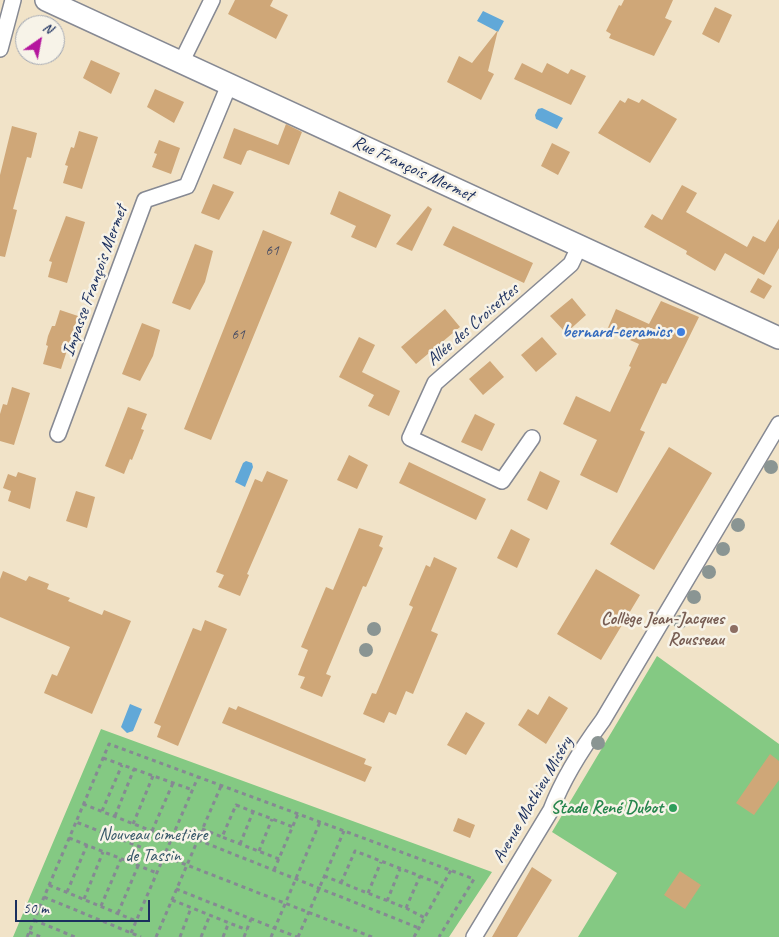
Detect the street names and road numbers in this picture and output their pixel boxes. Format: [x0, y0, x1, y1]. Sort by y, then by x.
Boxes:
street label: Rue François Mermet [349, 132, 477, 206]
street label: Impasse François Mermet [58, 202, 132, 360]
street label: Allée des Croisettes [422, 279, 524, 371]
street label: Avenue Mathieu Miséry [488, 733, 578, 867]

